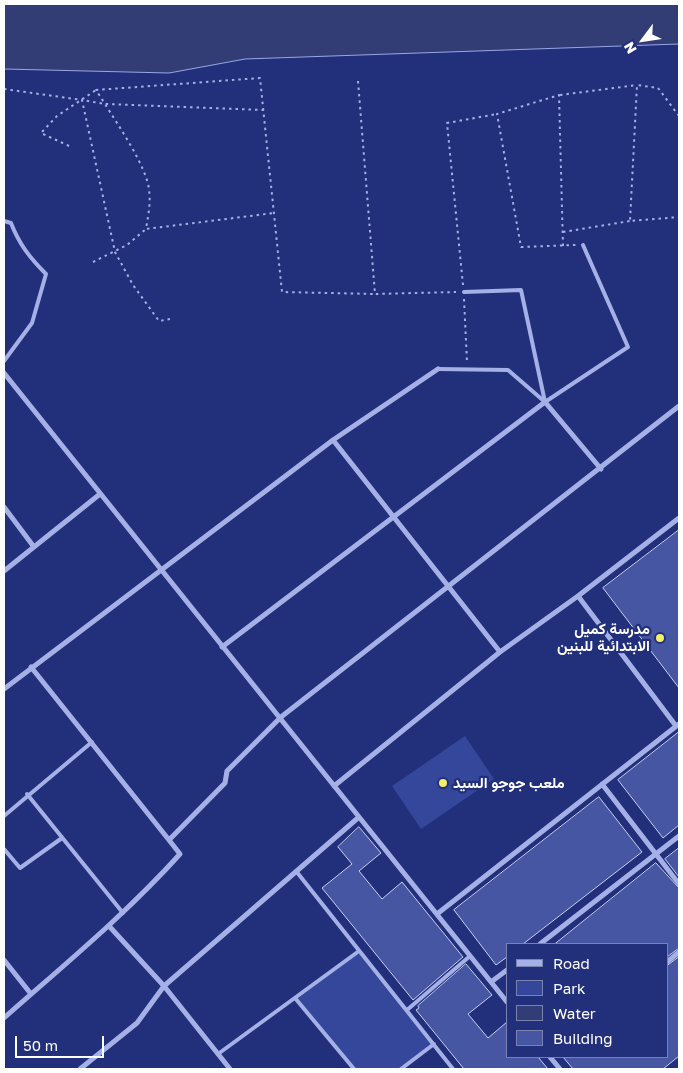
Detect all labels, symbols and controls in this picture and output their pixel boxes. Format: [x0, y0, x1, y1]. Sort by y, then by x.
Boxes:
north arrow [618, 15, 668, 65]
text: N [620, 39, 640, 57]
place label: مدرسة كميل الابتدائية للبنين [557, 620, 650, 655]
marker: مدرسة كميل الابتدائية للبنين [654, 632, 666, 644]
place label: ملعب جوجو السيد [453, 774, 565, 792]
marker: ملعب جوجو السيد [437, 777, 449, 789]
legend [506, 943, 668, 1058]
text: Road [553, 954, 590, 972]
text: Park [553, 979, 585, 997]
text: Water [553, 1004, 596, 1022]
scale bar [18, 1026, 106, 1058]
text: Building [553, 1029, 613, 1047]
text: 50 m [23, 1036, 58, 1054]

